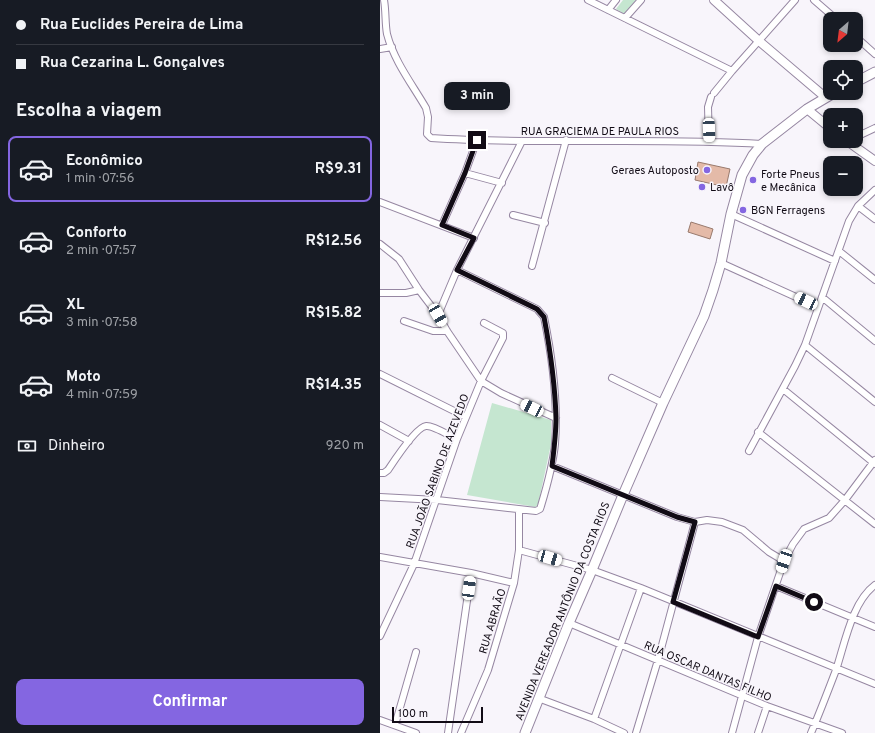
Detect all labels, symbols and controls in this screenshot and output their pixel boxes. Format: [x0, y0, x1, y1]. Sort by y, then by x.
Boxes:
north arrow [823, 12, 863, 52]
map controls [823, 12, 863, 196]
text: Rua Euclides Pereira de Lima [40, 16, 243, 35]
text: Rua Cezarina L. Gonçalves [40, 54, 225, 73]
button: locate [823, 60, 863, 100]
callout: 3 min [444, 82, 510, 110]
text: 3 min [460, 88, 494, 104]
text: Escolha a viagem [16, 100, 162, 123]
button: + [823, 108, 863, 148]
car [703, 118, 715, 142]
street label: RUA GRACIEMA DE PAULA RIOS [521, 125, 679, 139]
route end [468, 131, 486, 149]
icon: car [18, 151, 54, 187]
text: Econômico [66, 152, 143, 171]
button: − [823, 156, 863, 196]
text: R$9.31 [315, 160, 362, 179]
place label: Geraes Autoposto [611, 164, 699, 178]
marker: Geraes Autoposto [702, 165, 712, 175]
place label: Forte Pneus e Mecânica [761, 168, 820, 195]
text: 1 min · 07:56 [66, 171, 135, 187]
marker: Forte Pneus e Mecânica [748, 175, 758, 185]
place label: Lavô [710, 181, 734, 195]
marker: Lavô [697, 182, 707, 192]
place label: BGN Ferragens [751, 204, 825, 218]
marker: BGN Ferragens [738, 205, 748, 215]
icon: car [18, 223, 54, 259]
text: Conforto [66, 224, 127, 243]
text: R$12.56 [305, 232, 362, 251]
text: 2 min · 07:57 [66, 243, 137, 259]
car [793, 290, 819, 312]
icon: car [18, 295, 54, 331]
text: XL [66, 296, 84, 315]
car [427, 302, 449, 328]
text: R$15.82 [305, 304, 362, 323]
text: 3 min · 07:58 [66, 315, 138, 331]
icon: car [18, 367, 54, 403]
text: Moto [66, 368, 101, 387]
text: R$14.35 [305, 376, 362, 395]
text: 4 min · 07:59 [66, 387, 138, 403]
street label: RUA JOÃO SABINO DE AZEVEDO [403, 392, 473, 551]
car [519, 397, 545, 419]
icon: cash [16, 435, 38, 457]
text: Dinheiro [48, 437, 105, 456]
text: 920 m [326, 438, 364, 454]
street label: AVENIDA VEREADOR ANTÔNIO DA COSTA RIOS [512, 500, 613, 723]
car [775, 548, 793, 574]
car [537, 549, 563, 567]
car [461, 575, 477, 601]
street label: RUA ABRAÃO [476, 587, 510, 656]
route start [805, 593, 823, 611]
street label: RUA OSCAR DANTAS FILHO [642, 639, 774, 705]
button: Confirmar [16, 679, 364, 725]
scale bar [392, 705, 483, 724]
text: 100 m [398, 707, 428, 721]

